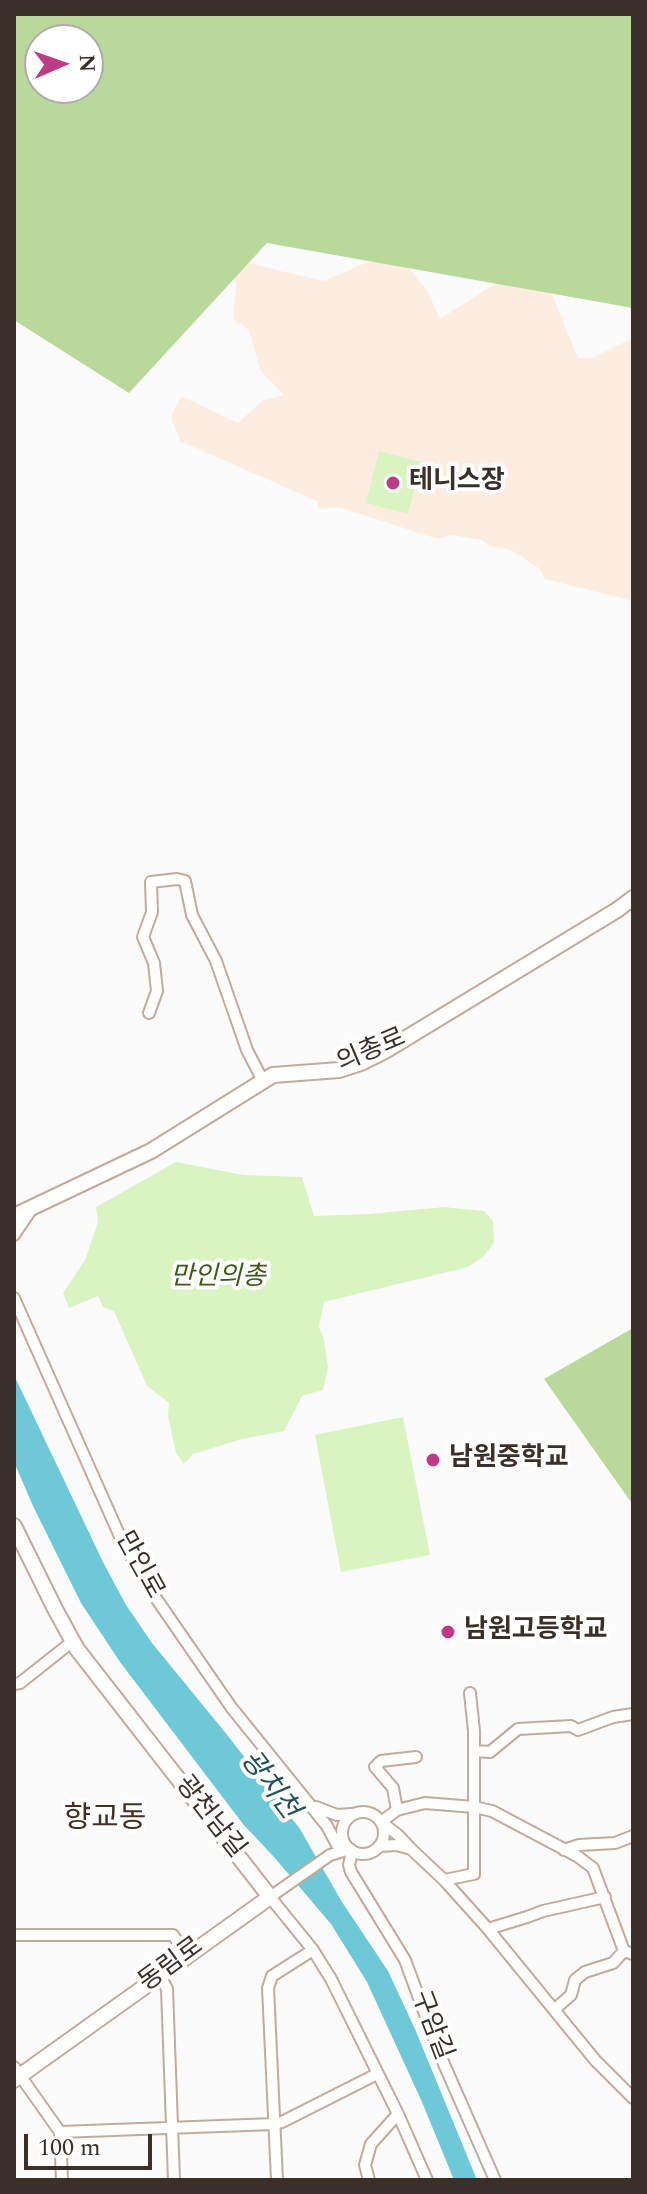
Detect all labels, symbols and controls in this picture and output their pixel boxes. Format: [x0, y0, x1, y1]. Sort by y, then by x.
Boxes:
north arrow [24, 24, 104, 104]
text: N [70, 54, 103, 73]
place label: 테니스장 [409, 467, 505, 499]
marker: 테니스장 [384, 474, 402, 492]
street label: 의총로 [333, 1024, 411, 1080]
park label: 만인의총 [170, 1263, 266, 1295]
place label: 남원중학교 [449, 1444, 569, 1476]
marker: 남원중학교 [424, 1451, 442, 1469]
street label: 만인로 [107, 1527, 169, 1605]
place label: 남원고등학교 [464, 1616, 608, 1648]
marker: 남원고등학교 [439, 1623, 457, 1641]
water label: 광치천 [231, 1745, 305, 1827]
street label: 광천남길 [167, 1771, 251, 1865]
district label: 향교동 [64, 1803, 146, 1839]
street label: 동림로 [134, 1932, 210, 2000]
street label: 구암길 [403, 1987, 457, 2065]
scale bar [28, 2118, 156, 2168]
text: 100 m [38, 2130, 101, 2166]

